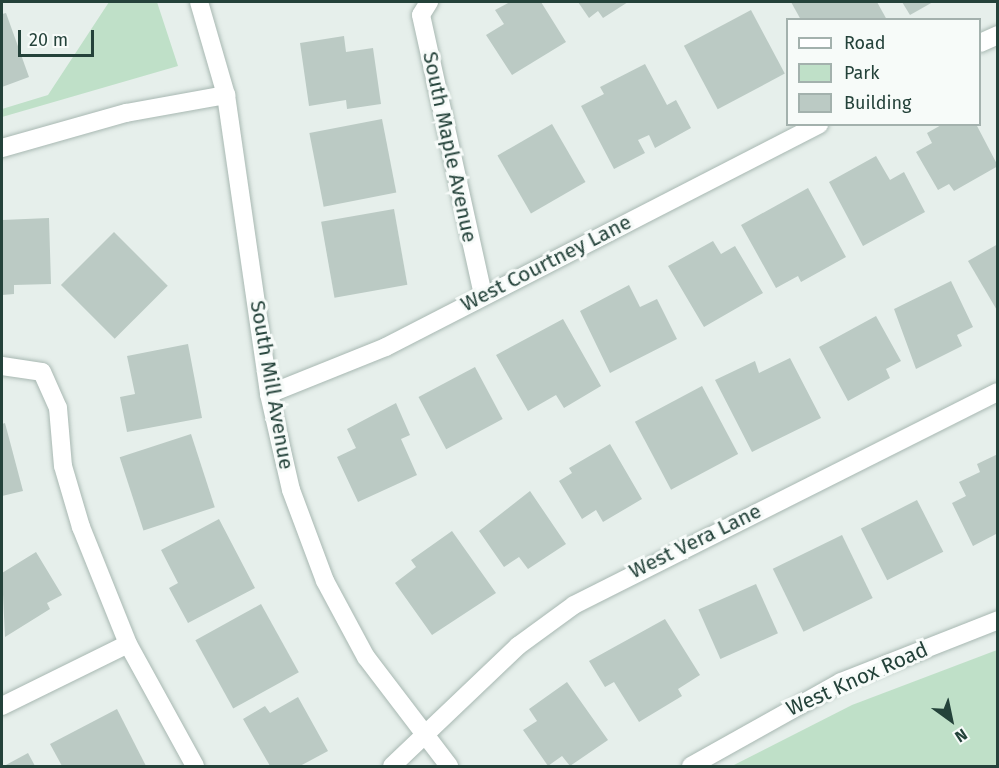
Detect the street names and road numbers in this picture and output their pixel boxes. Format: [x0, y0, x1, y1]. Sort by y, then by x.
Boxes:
street label: South Maple Avenue [417, 49, 483, 245]
street label: West Courtney Lane [457, 209, 635, 317]
street label: South Mill Avenue [245, 299, 299, 471]
street label: West Vera Lane [625, 498, 765, 584]
street label: West Knox Road [782, 636, 932, 722]

